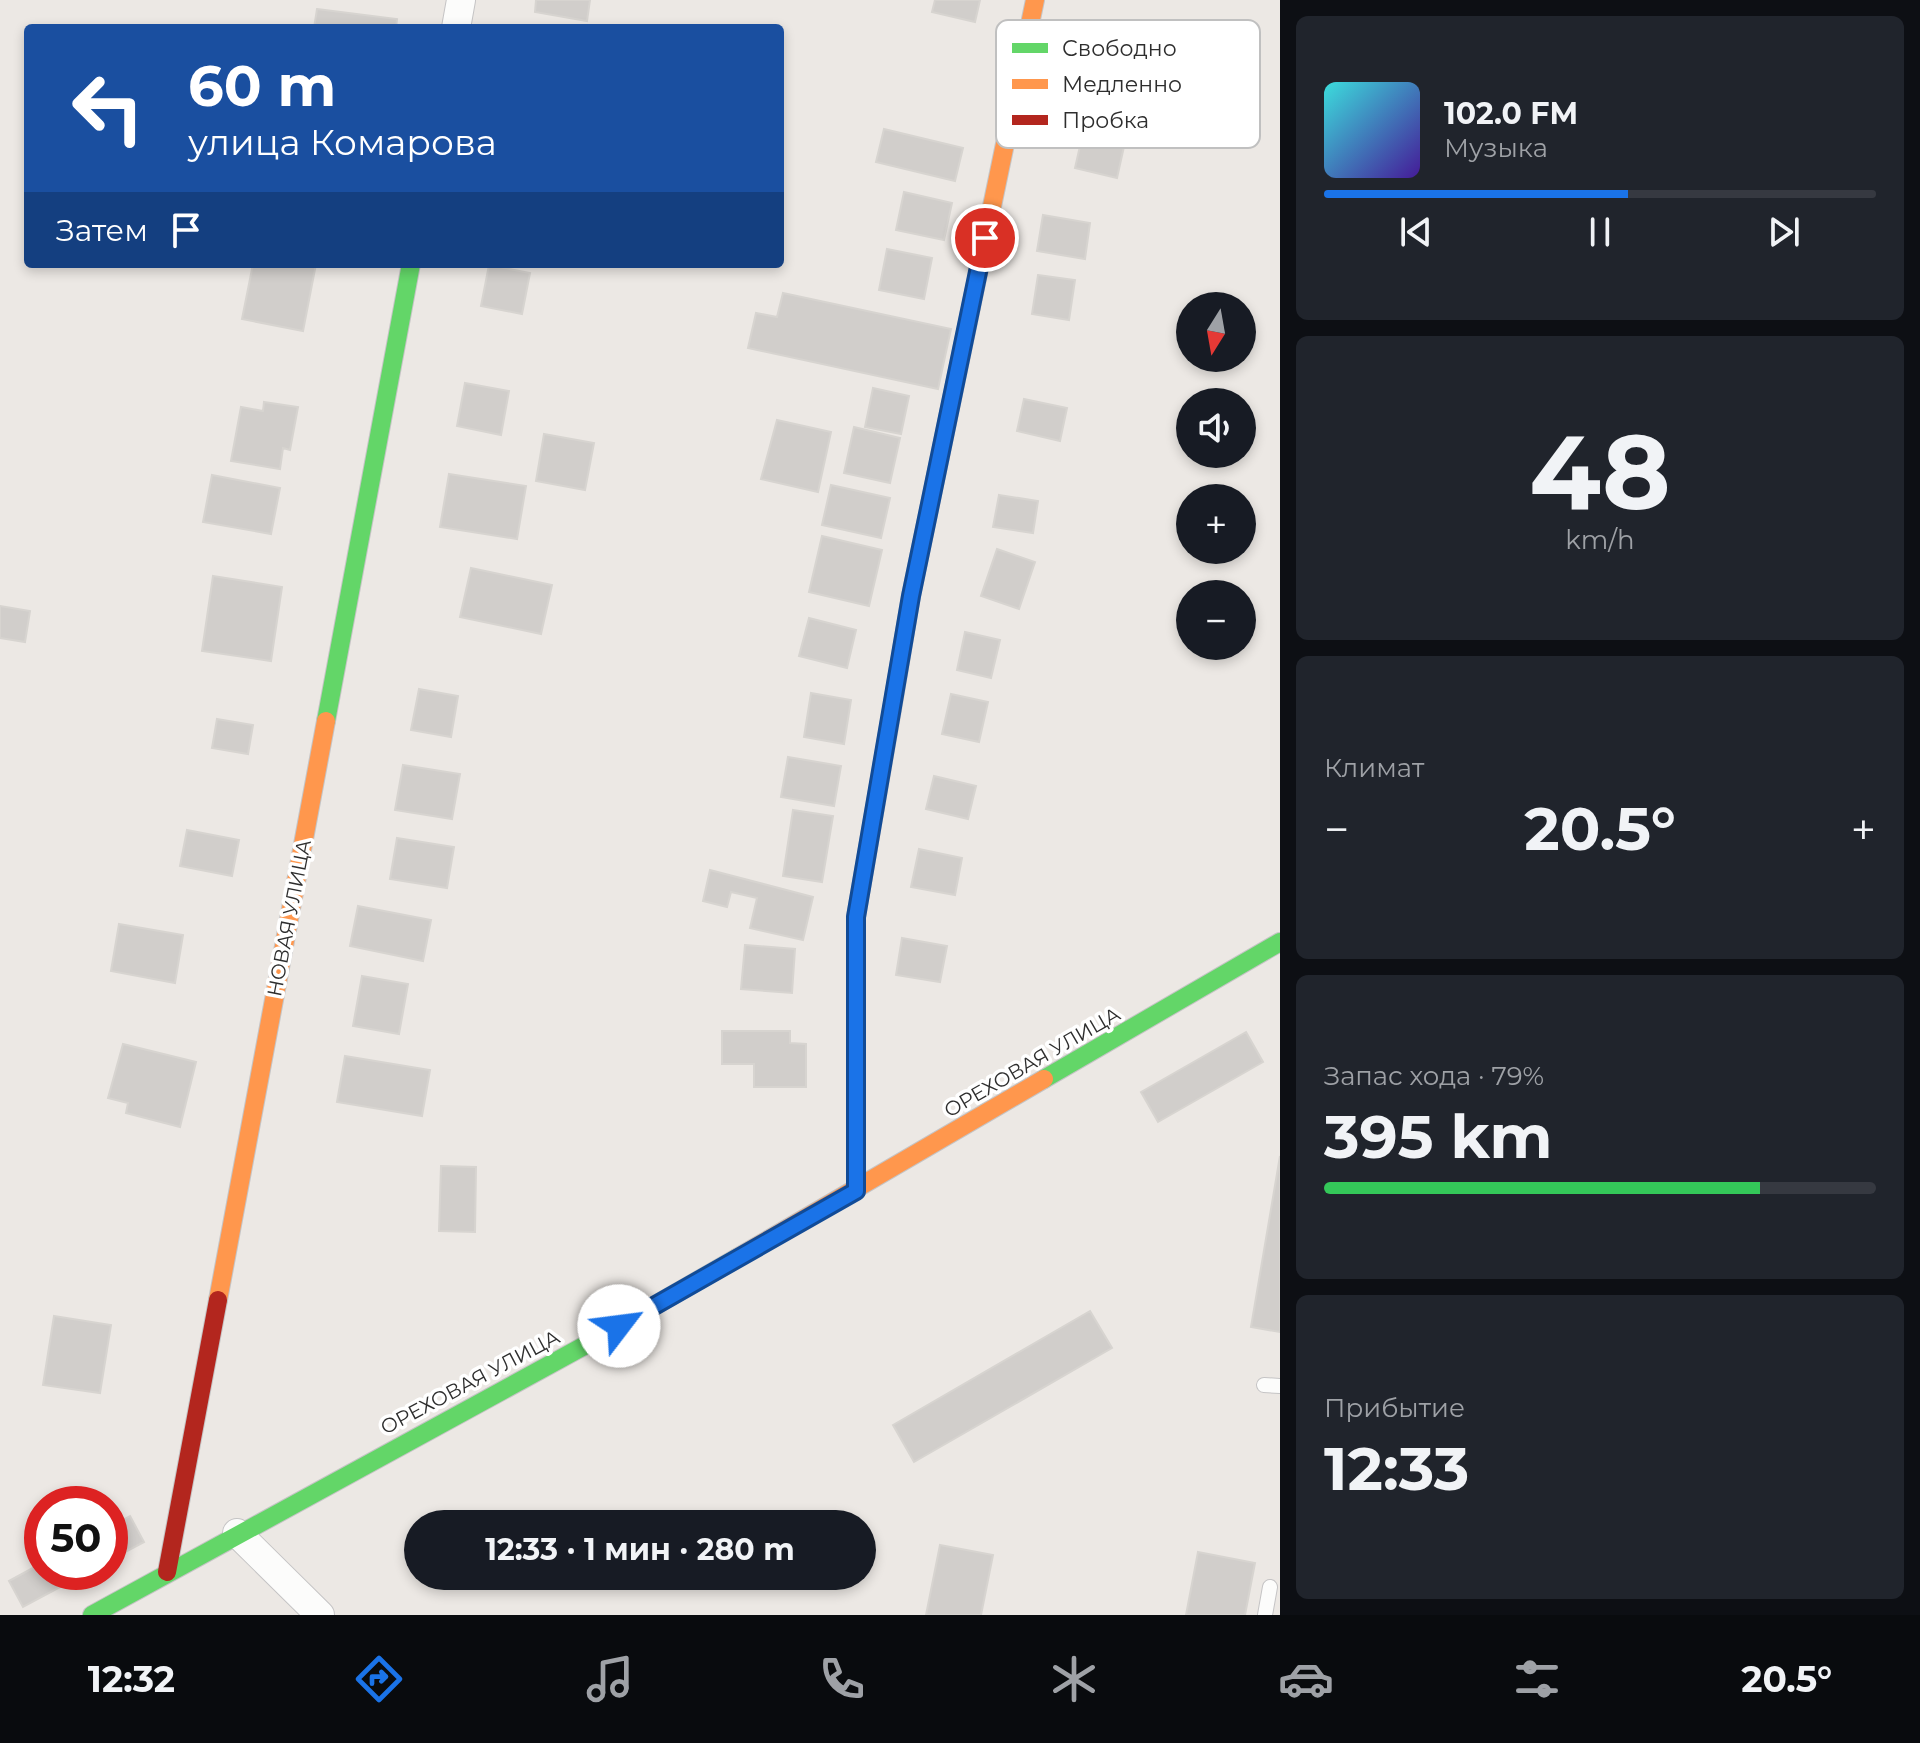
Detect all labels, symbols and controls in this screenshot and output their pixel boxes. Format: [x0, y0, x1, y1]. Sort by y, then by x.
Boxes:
legend [996, 20, 1260, 148]
text: Свободно [1062, 35, 1177, 62]
text: 60 m [188, 52, 336, 120]
icon: left [56, 56, 160, 160]
text: Медленно [1062, 71, 1182, 98]
text: 102.0 FM [1444, 95, 1578, 132]
text: Пробка [1062, 107, 1149, 134]
text: улица Комарова [188, 120, 497, 164]
text: Музыка [1444, 132, 1548, 164]
pin [951, 204, 1019, 272]
icon: arrive [164, 208, 208, 252]
icon: previous [1394, 210, 1438, 254]
icon: pause [1578, 210, 1622, 254]
icon: next [1762, 210, 1806, 254]
text: Затем [56, 212, 148, 249]
icon: arrive [963, 216, 1007, 260]
north arrow [1176, 292, 1256, 372]
map controls [1176, 292, 1256, 660]
button: sound [1176, 388, 1256, 468]
text: 48 [1529, 408, 1671, 535]
button: + [1176, 484, 1256, 564]
text: km/h [1565, 524, 1635, 556]
button: − [1176, 580, 1256, 660]
text: Климат [1324, 752, 1424, 784]
text: 20.5° [1524, 792, 1676, 865]
text: − [1324, 802, 1349, 856]
text: + [1851, 802, 1876, 856]
street label: НОВАЯ УЛИЦА [262, 837, 316, 998]
street label: ОРЕХОВАЯ УЛИЦА [940, 1002, 1124, 1122]
text: Запас хода · 79% [1324, 1060, 1544, 1092]
text: 395 km [1324, 1100, 1552, 1173]
position arrow [577, 1284, 661, 1368]
street label: ОРЕХОВАЯ УЛИЦА [376, 1325, 564, 1439]
text: Прибытие [1324, 1392, 1465, 1424]
text: 12:33 [1324, 1432, 1469, 1505]
speed limit sign: 50 [24, 1486, 128, 1590]
text: 12:33 · 1 мин · 280 m [485, 1531, 795, 1568]
icon: directions [351, 1651, 407, 1707]
icon: music [582, 1651, 638, 1707]
icon: phone [814, 1651, 870, 1707]
icon: climate [1046, 1651, 1102, 1707]
icon: car [1278, 1651, 1334, 1707]
icon: filters [1509, 1651, 1565, 1707]
text: 12:32 [88, 1657, 175, 1701]
text: 20.5° [1741, 1657, 1832, 1701]

